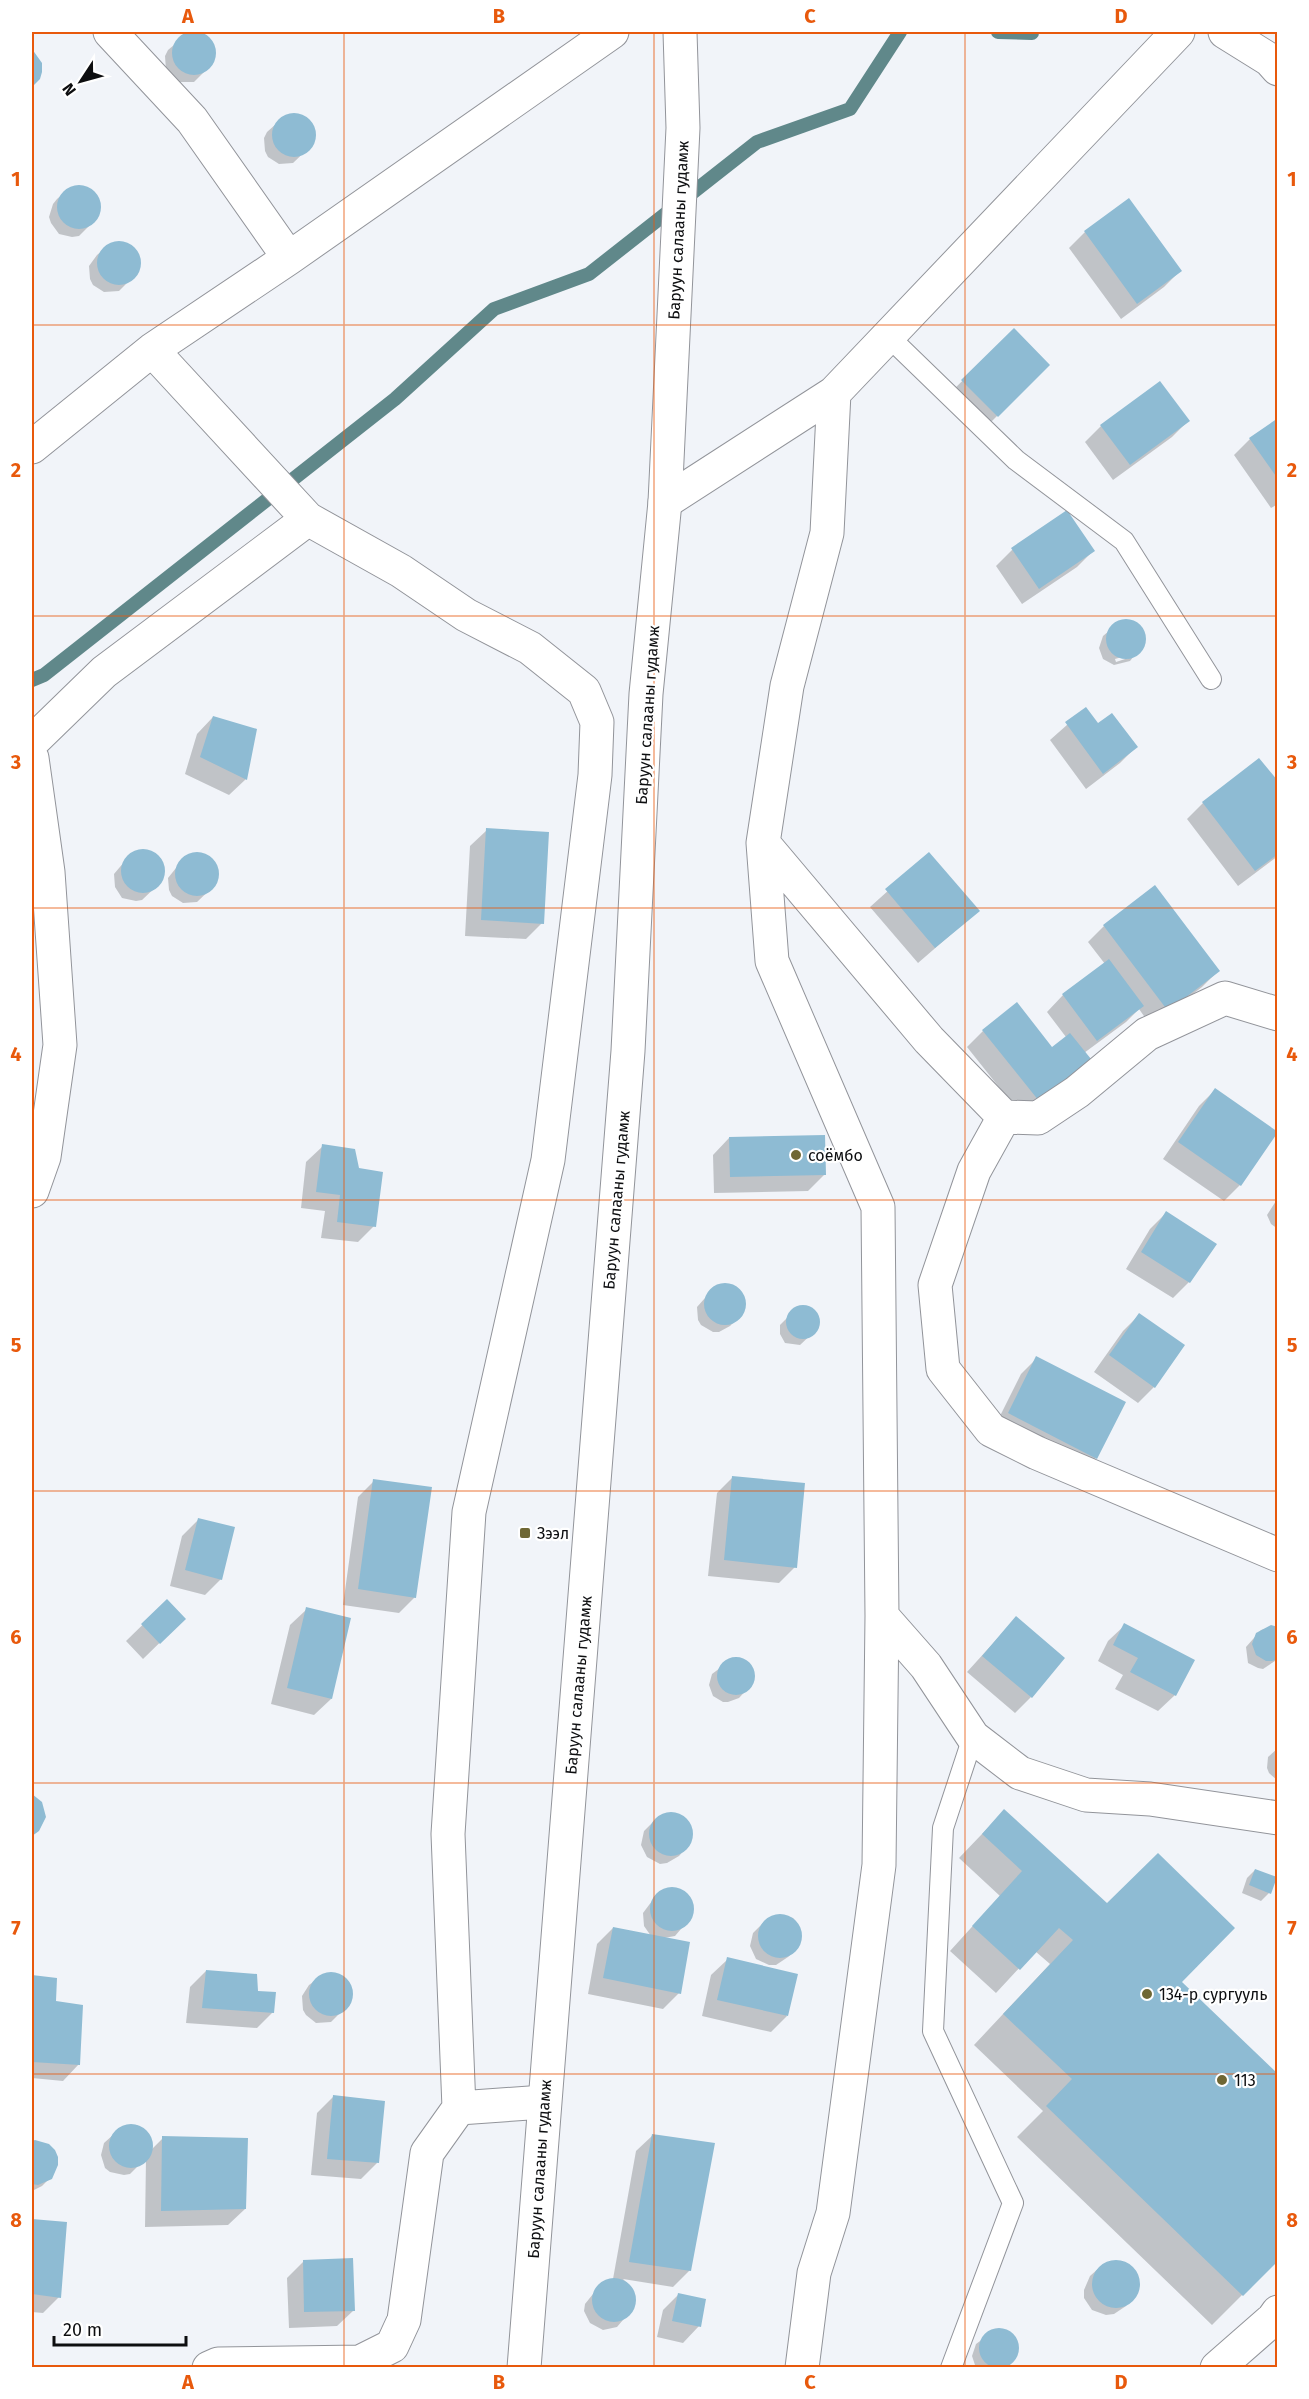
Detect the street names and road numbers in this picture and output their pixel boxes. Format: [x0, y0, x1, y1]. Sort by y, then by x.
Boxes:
street label: Баруун салааны гудамж [664, 139, 693, 320]
street label: Баруун салааны гудамж [632, 624, 663, 805]
street label: Баруун салааны гудамж [599, 1109, 634, 1290]
street label: Баруун салааны гудамж [561, 1594, 596, 1775]
street label: Баруун салааны гудамж [524, 2078, 555, 2259]

